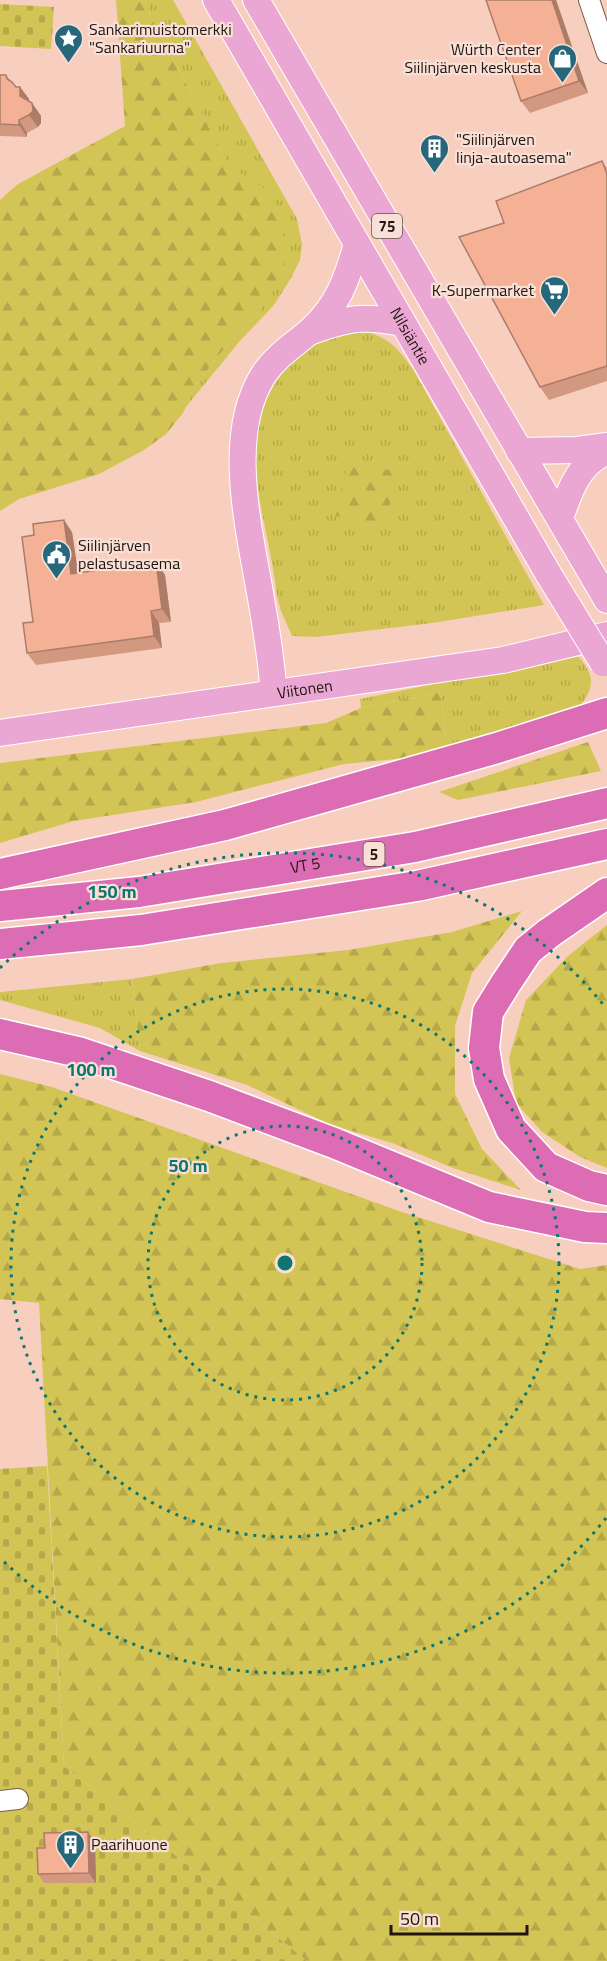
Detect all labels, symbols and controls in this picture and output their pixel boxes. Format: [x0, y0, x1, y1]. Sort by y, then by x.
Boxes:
place label: Sankarimuistomerkki "Sankariuurna" [89, 17, 232, 59]
place icon: Sankarimuistomerkki "Sankariuurna" [52, 22, 84, 64]
place label: Würth Center Siilinjärven keskusta [405, 37, 541, 79]
shop icon: Würth Center Siilinjärven keskusta [546, 42, 578, 84]
place label: "Siilinjärven linja-autoasema" [456, 127, 572, 169]
building icon: "Siilinjärven linja-autoasema" [419, 132, 451, 174]
road number: 75 [372, 214, 402, 238]
supermarket icon: K-Supermarket [539, 274, 571, 316]
place label: K-Supermarket [432, 278, 534, 302]
street label: Nilsiäntie [384, 303, 437, 369]
place label: Siilinjärven pelastusasema [78, 533, 180, 575]
public building icon: Siilinjärven pelastusasema [41, 538, 73, 580]
street label: Viitonen [276, 673, 334, 705]
road number: 5 [364, 842, 385, 866]
street label: VT 5 [288, 851, 322, 879]
text: 150 m [87, 878, 137, 905]
text: 100 m [66, 1056, 116, 1083]
text: 50 m [168, 1152, 208, 1179]
centre of rings [275, 1253, 295, 1273]
building icon: Paarihuone [54, 1828, 86, 1870]
place label: Paarihuone [91, 1832, 168, 1856]
scale bar [391, 1898, 528, 1936]
text: 50 m [400, 1905, 439, 1932]

